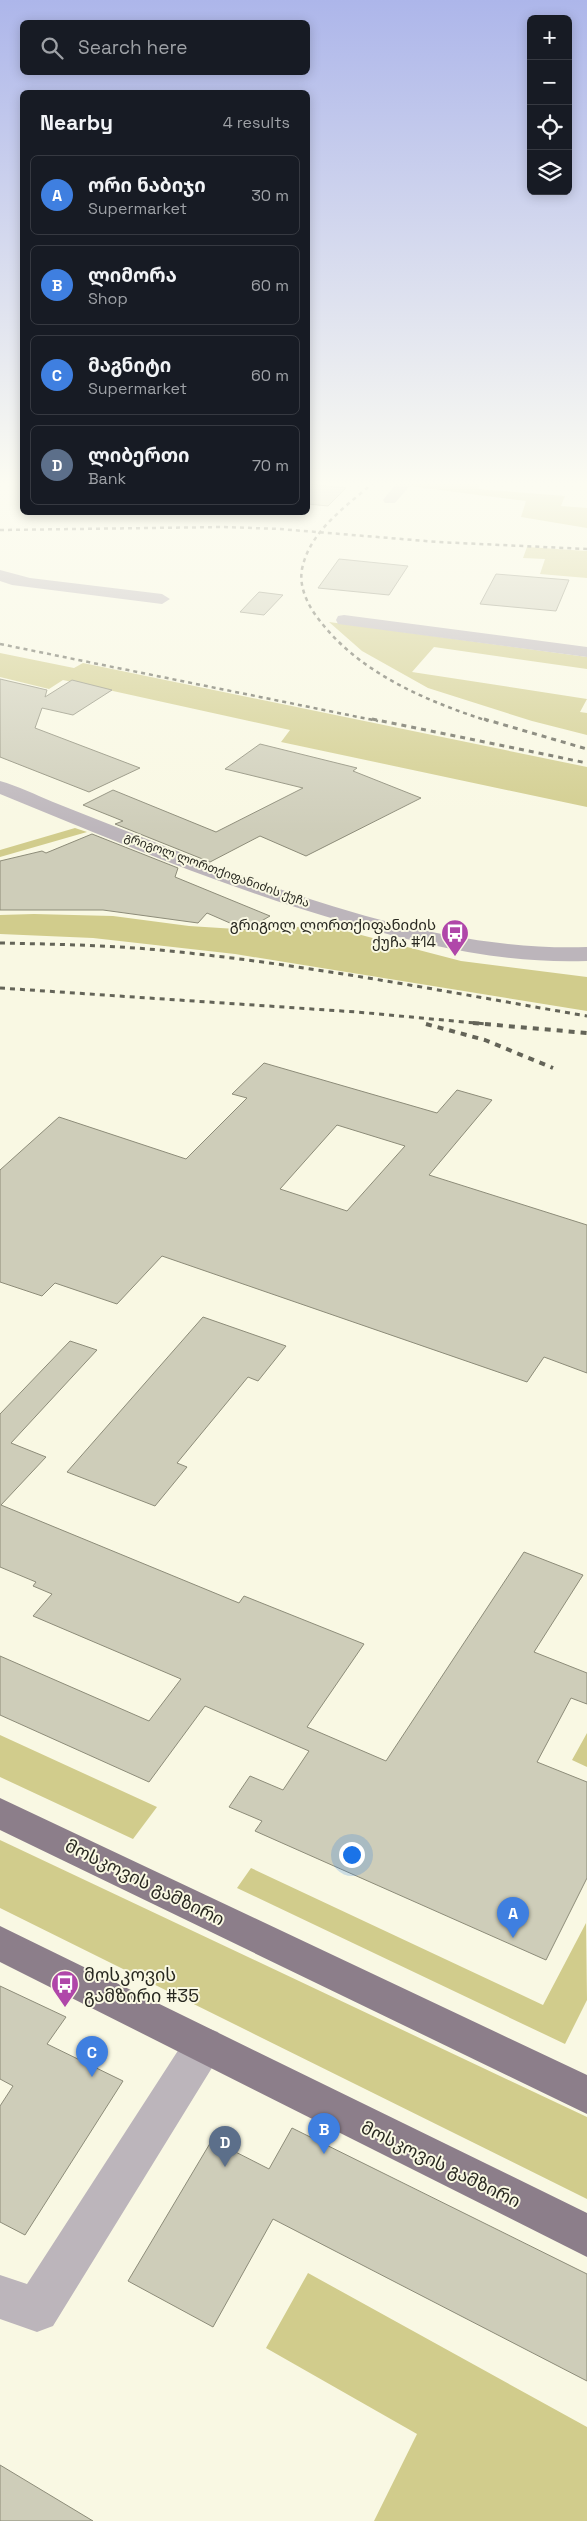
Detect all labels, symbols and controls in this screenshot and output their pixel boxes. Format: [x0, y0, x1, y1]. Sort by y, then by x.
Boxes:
map controls [527, 15, 572, 195]
button: + [527, 15, 572, 60]
search box [20, 20, 310, 75]
icon: search [38, 34, 66, 62]
text: Search here [78, 35, 188, 60]
button: − [527, 60, 572, 105]
button: locate [527, 105, 572, 150]
text: Nearby [40, 109, 113, 136]
text: 4 results [223, 112, 290, 133]
button: layers [527, 150, 572, 195]
text: ორი ნაბიჯი [88, 173, 206, 198]
text: A [52, 185, 62, 206]
text: 30 m [251, 185, 289, 206]
text: Supermarket [88, 198, 187, 219]
text: ლიმორა [88, 263, 177, 288]
text: B [52, 275, 62, 296]
text: 60 m [251, 275, 289, 296]
text: Shop [88, 288, 128, 309]
text: მაგნიტი [88, 353, 171, 378]
text: C [52, 365, 62, 386]
text: 60 m [251, 365, 289, 386]
text: Supermarket [88, 378, 187, 399]
text: ლიბერთი [88, 443, 190, 468]
text: D [52, 455, 62, 476]
text: 70 m [252, 455, 289, 476]
text: Bank [88, 468, 126, 489]
street label: გრიგოლ ლორთქიფანიძის ქუჩა [122, 829, 312, 911]
place label: გრიგოლ ლორთქიფანიძის ქუჩა #14 [230, 915, 436, 951]
bus stop icon: გრიგოლ ლორთქიფანიძის ქუჩა #14 [440, 918, 470, 957]
street label: მოსკოვის გამზირი [62, 1833, 228, 1931]
your location [339, 1842, 365, 1868]
pin: A [497, 1897, 529, 1938]
place label: მოსკოვის გამზირი #35 [84, 1963, 199, 2007]
bus stop icon: მოსკოვის გამზირი #35 [50, 1969, 80, 2008]
pin: C [76, 2036, 108, 2077]
pin: B [308, 2113, 340, 2154]
street label: მოსკოვის გამზირი [358, 2115, 524, 2213]
pin: D [209, 2126, 241, 2167]

